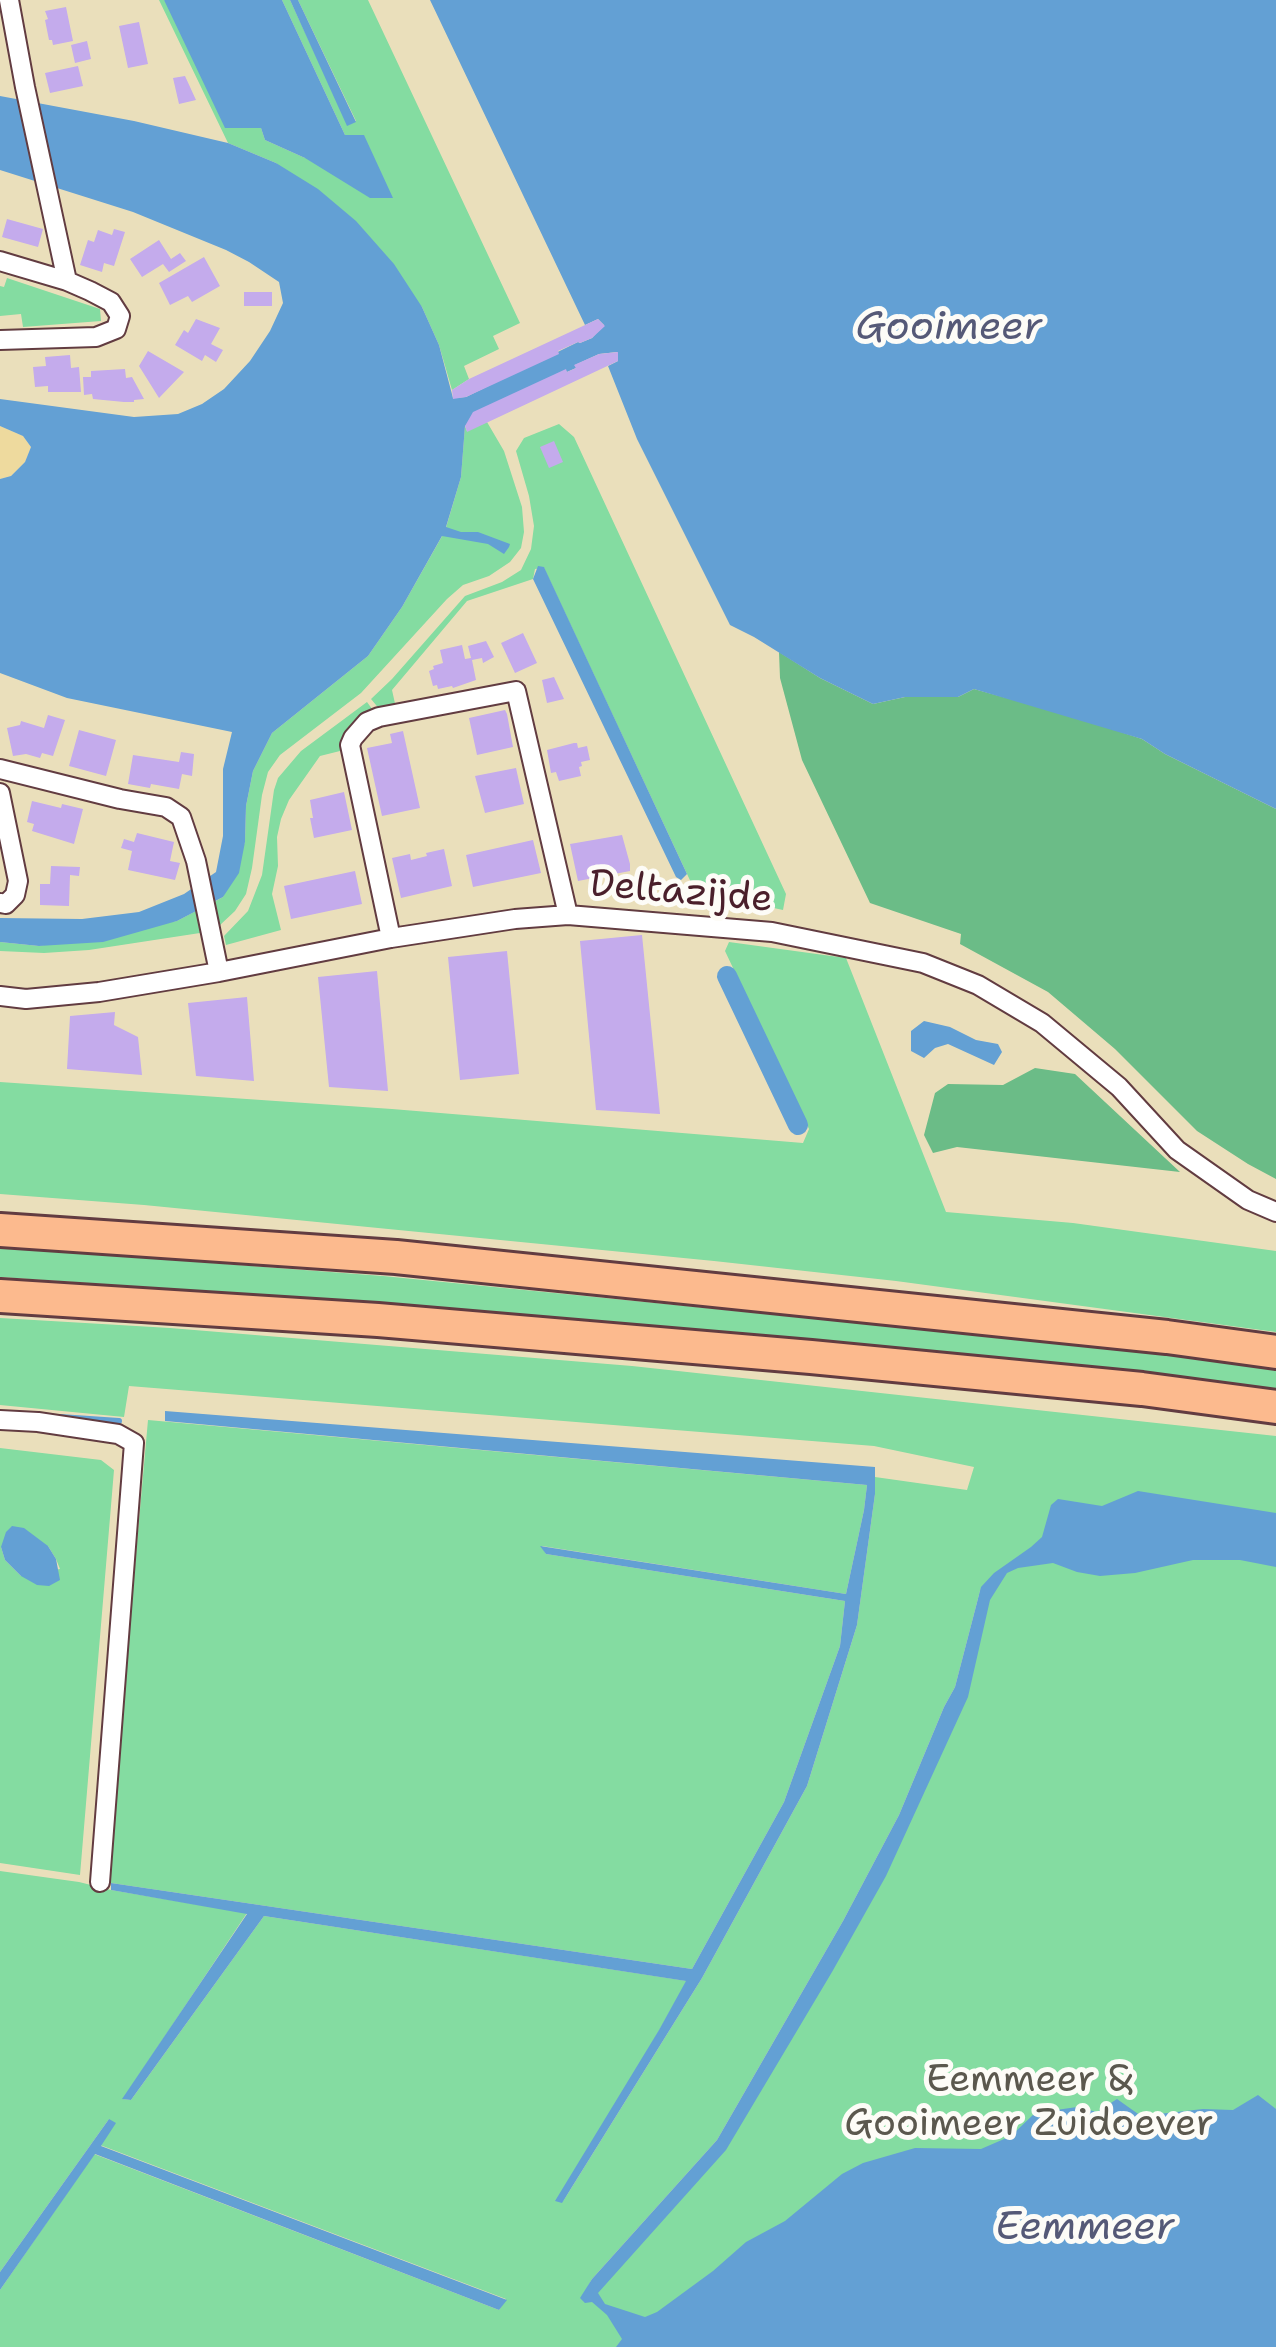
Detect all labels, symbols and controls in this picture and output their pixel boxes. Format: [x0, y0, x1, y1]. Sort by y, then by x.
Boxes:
water label: Gooimeer [855, 305, 1043, 353]
street label: Deltazijde [588, 862, 774, 924]
park label: Eemmeer & Gooimeer Zuidoever [844, 2058, 1214, 2148]
water label: Eemmeer [995, 2205, 1175, 2253]

